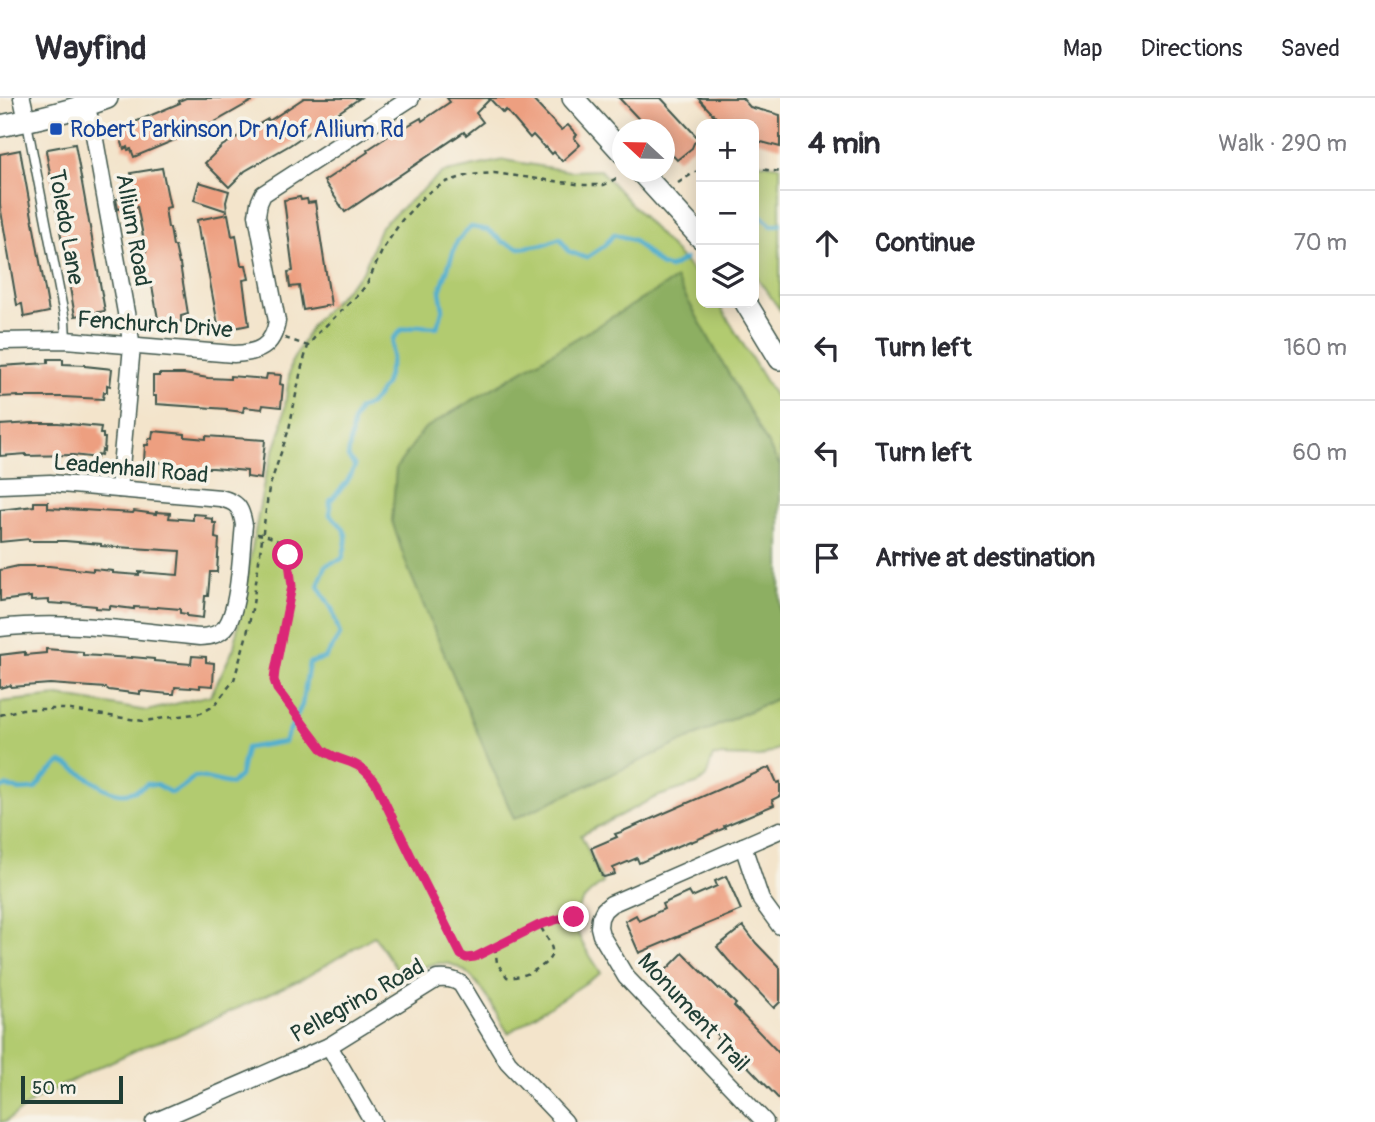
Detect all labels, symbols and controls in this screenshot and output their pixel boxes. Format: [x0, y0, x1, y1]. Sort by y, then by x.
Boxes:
text: Wayfind [35, 28, 147, 69]
text: Map [1063, 34, 1103, 63]
text: Directions [1141, 34, 1242, 63]
text: Saved [1280, 34, 1340, 63]
place label: Robert Parkinson Dr n/of Allium Rd [70, 115, 404, 144]
north arrow [612, 119, 675, 182]
map controls [696, 119, 759, 308]
button: + [696, 119, 759, 182]
marker: Robert Parkinson Dr n/of Allium Rd [48, 121, 64, 137]
text: 4 min [808, 125, 881, 162]
text: Walk · 290 m [1218, 129, 1347, 158]
street label: Toledo Lane [42, 167, 91, 288]
street label: Allium Road [109, 171, 158, 289]
button: − [696, 182, 759, 245]
icon: ahead [808, 224, 846, 262]
text: Continue [875, 227, 975, 259]
text: 70 m [1294, 228, 1347, 257]
button: layers [696, 245, 759, 308]
street label: Fenchurch Drive [76, 305, 234, 344]
icon: left [808, 329, 846, 367]
text: Turn left [875, 332, 971, 364]
text: 160 m [1283, 333, 1347, 362]
icon: left [808, 434, 846, 472]
text: Turn left [875, 437, 971, 469]
text: 60 m [1292, 438, 1347, 467]
street label: Leadenhall Road [52, 447, 210, 490]
route start [272, 539, 303, 570]
icon: arrive [808, 539, 846, 577]
text: Arrive at destination [875, 542, 1095, 574]
route end [558, 901, 589, 932]
street label: Monument Trail [631, 947, 756, 1078]
street label: Pellegrino Road [285, 952, 429, 1049]
scale bar [21, 1073, 122, 1105]
text: 50 m [32, 1076, 76, 1100]

